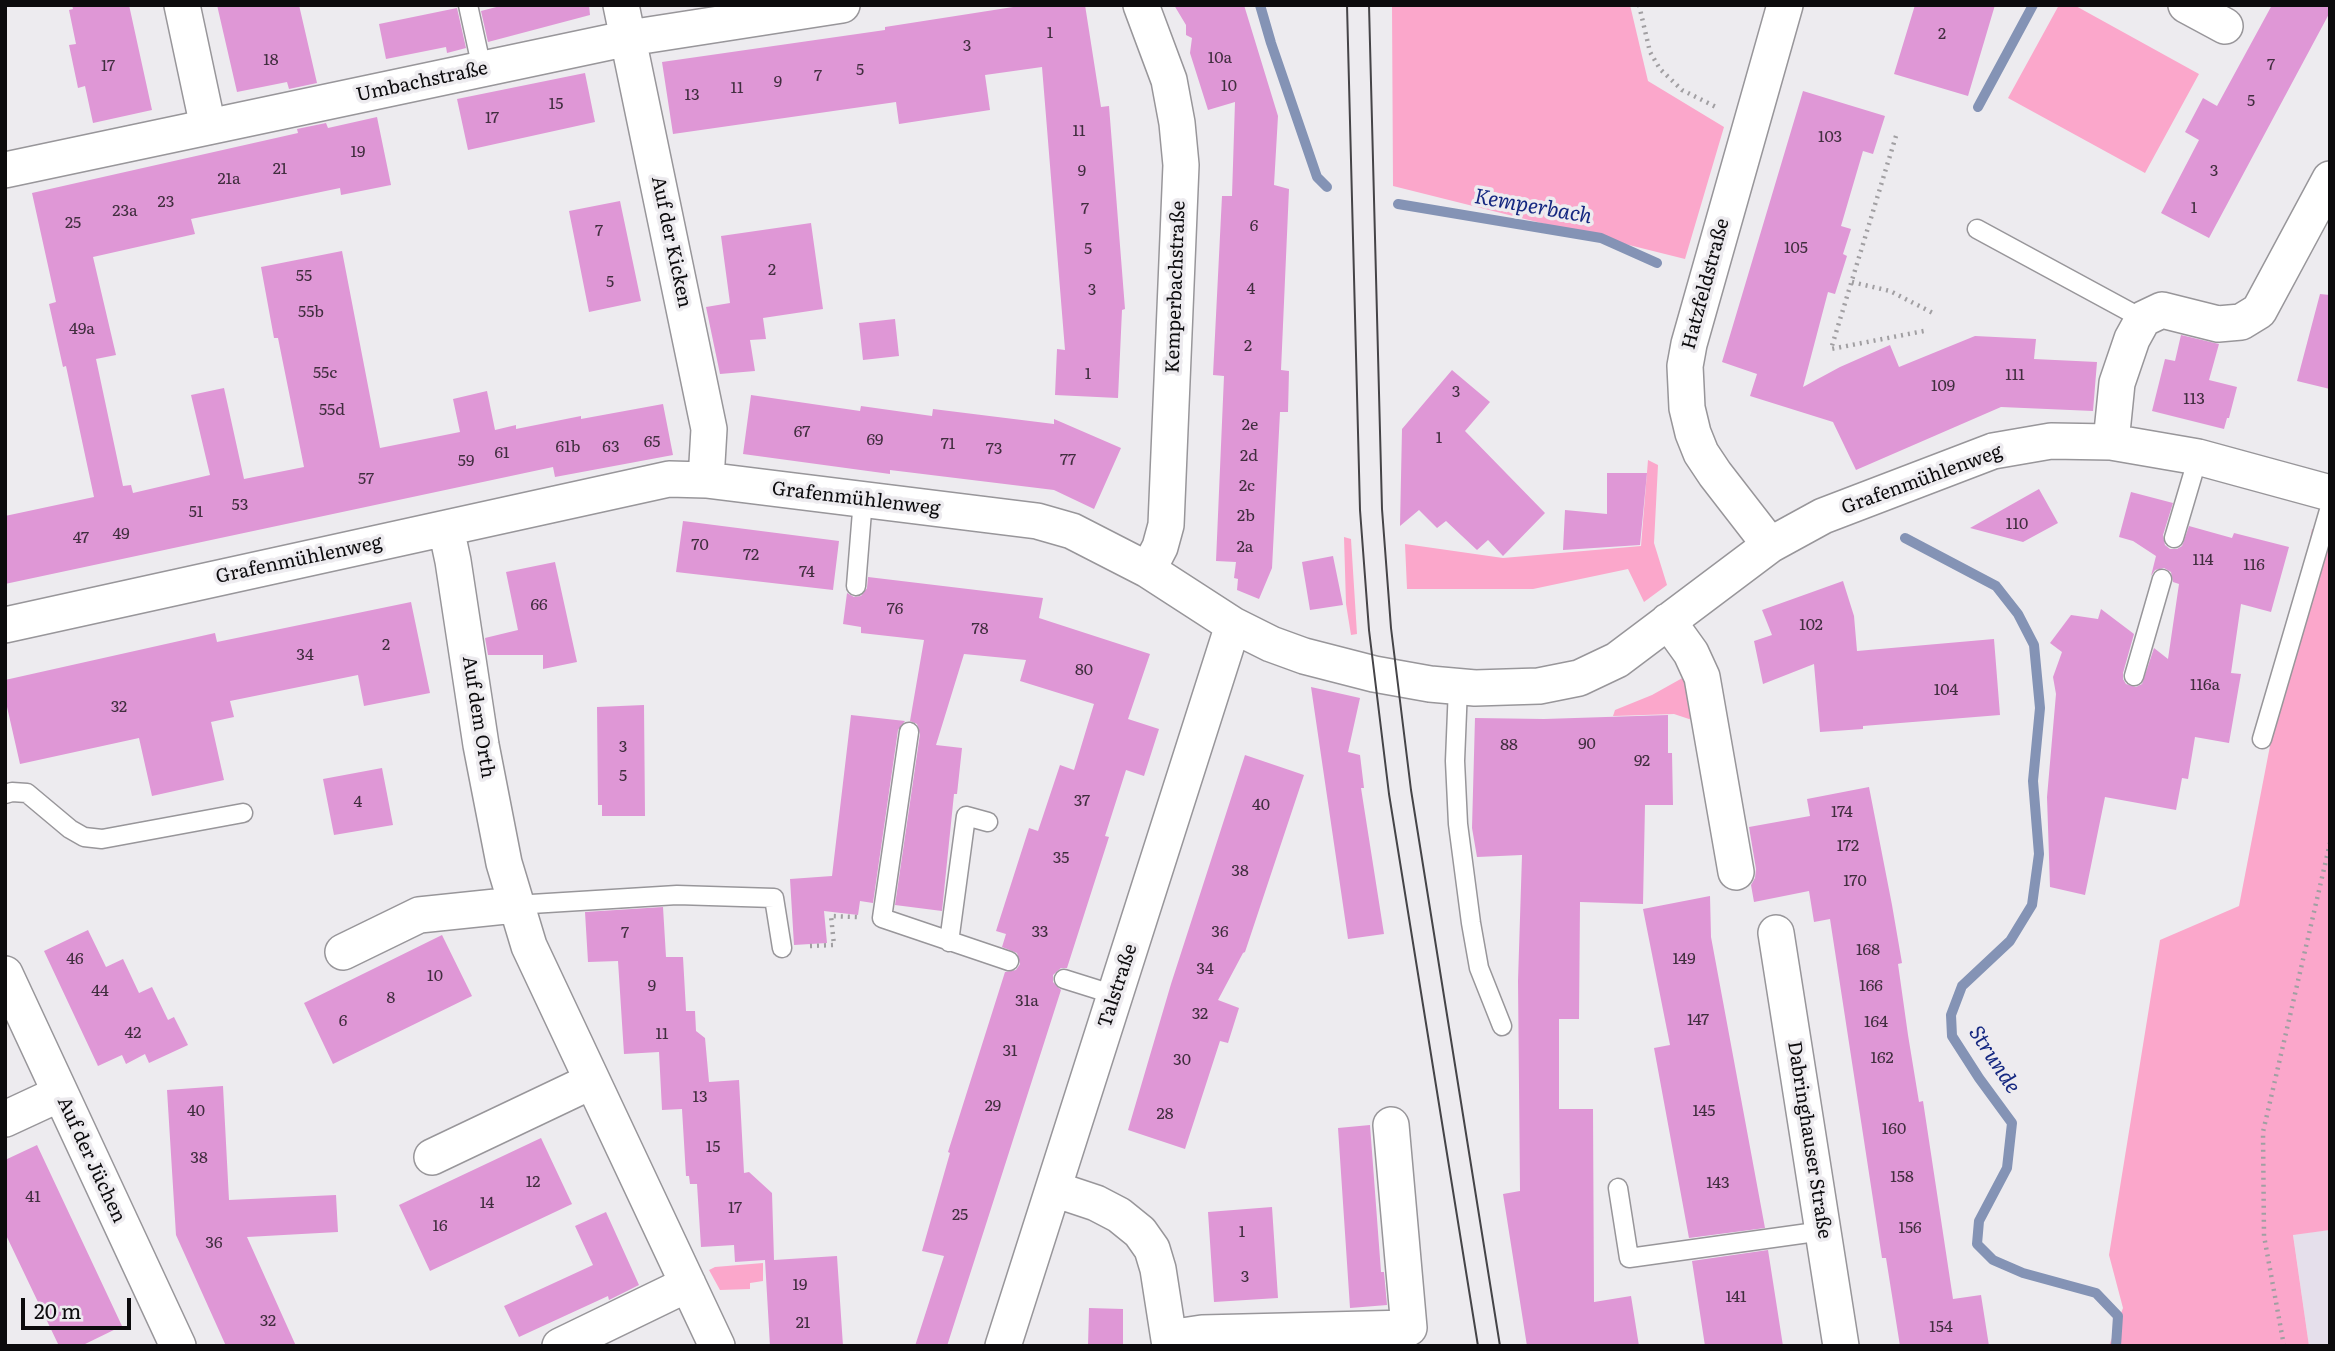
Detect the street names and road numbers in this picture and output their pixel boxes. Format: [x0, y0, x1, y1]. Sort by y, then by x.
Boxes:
street label: Umbachstraße [354, 57, 490, 107]
street label: Auf der Kicken [646, 174, 696, 310]
street label: Kemperbachstraße [1162, 200, 1190, 374]
street label: Hatzfeldstraße [1678, 216, 1734, 352]
street label: Grafenmühlenweg [1838, 440, 2006, 520]
street label: Grafenmühlenweg [770, 477, 942, 521]
street label: Grafenmühlenweg [214, 531, 384, 589]
street label: Auf dem Orth [457, 654, 499, 780]
street label: Talstraße [1094, 941, 1142, 1031]
street label: Dabringhauser Straße [1782, 1040, 1836, 1240]
street label: Auf der Jüchen [52, 1093, 130, 1227]

